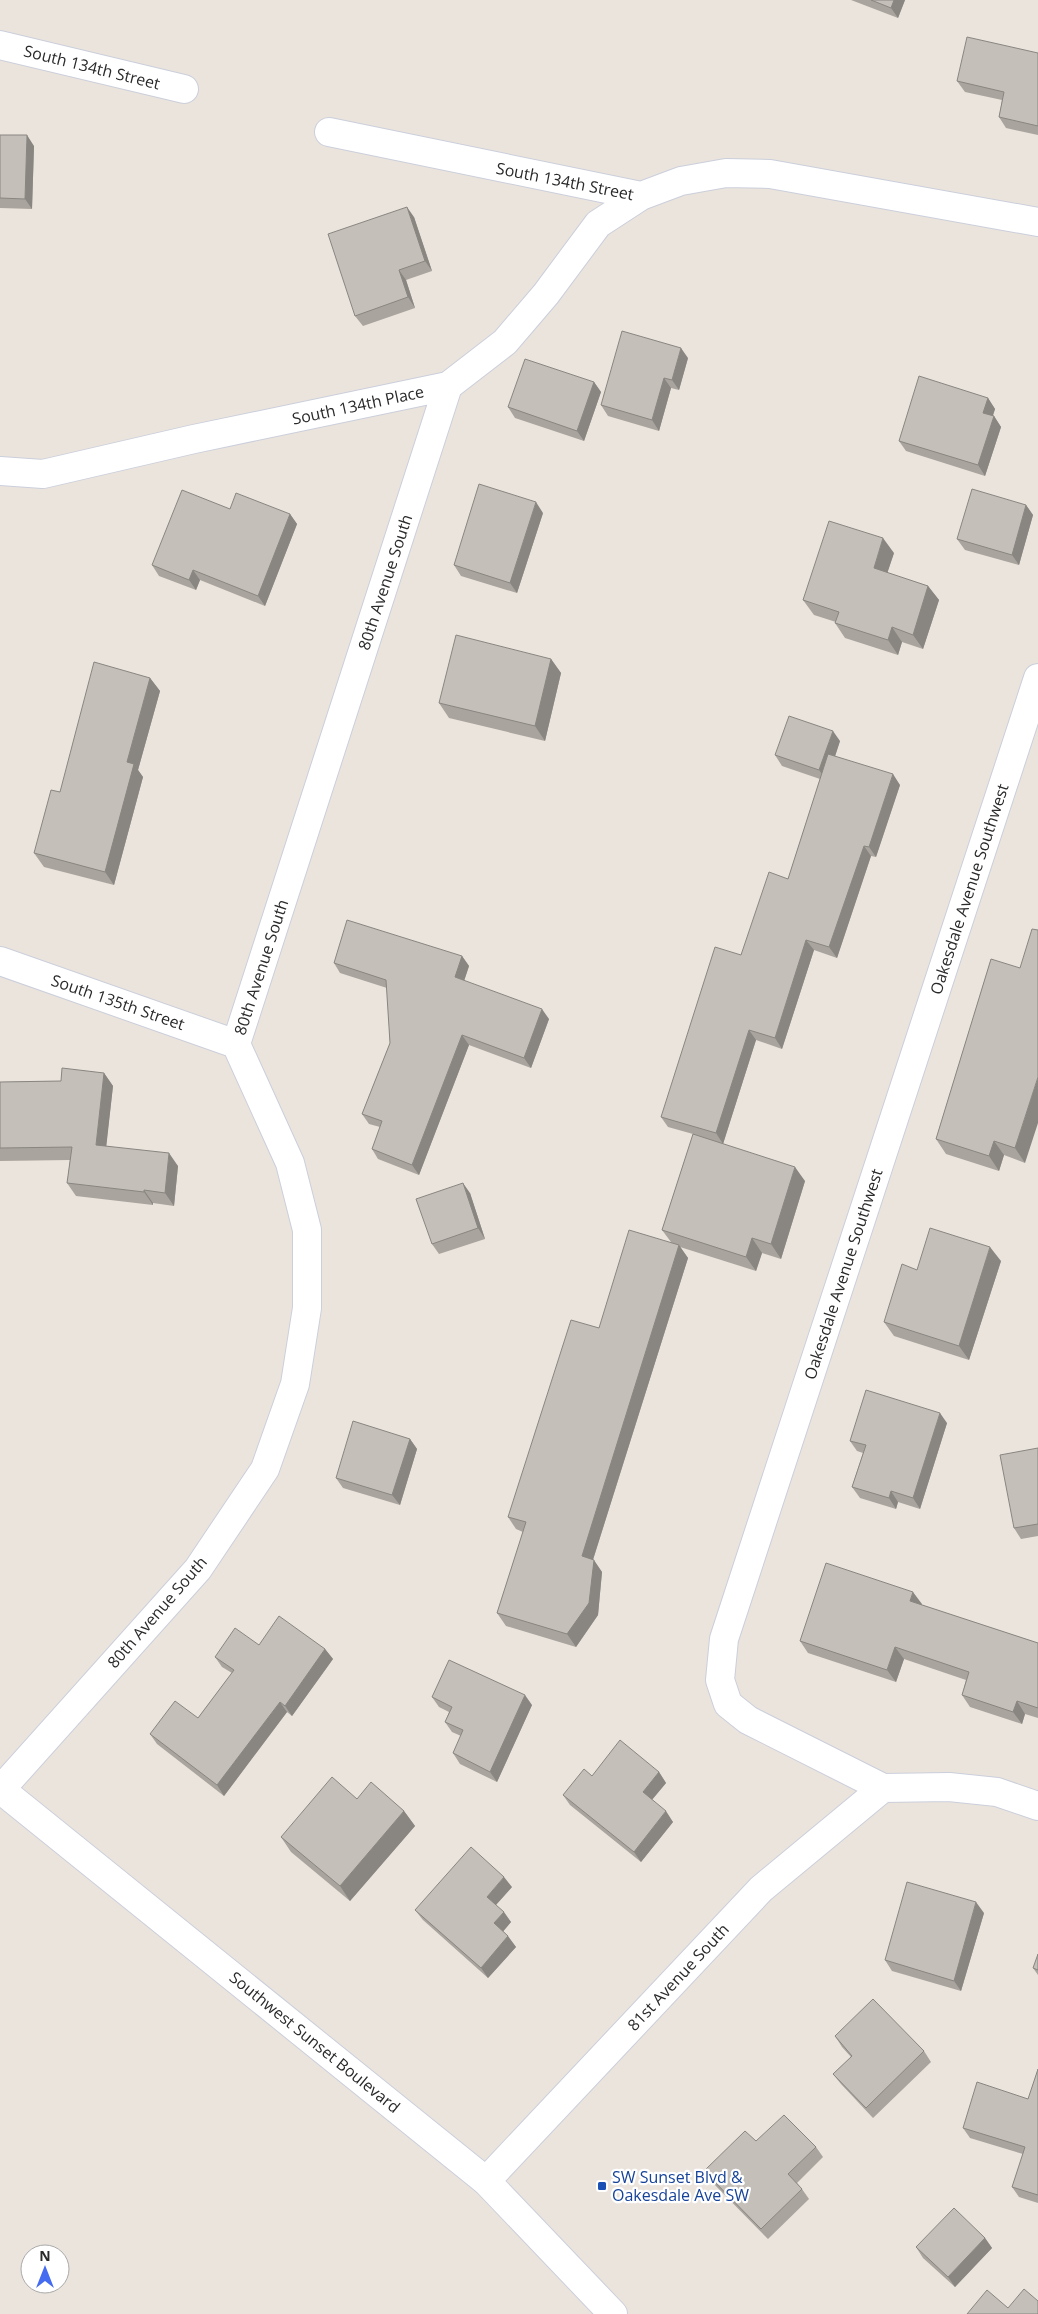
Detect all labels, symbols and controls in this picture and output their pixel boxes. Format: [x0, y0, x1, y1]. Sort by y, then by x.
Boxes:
street label: South 134th Street [22, 39, 163, 95]
street label: South 134th Street [494, 157, 636, 205]
street label: South 134th Place [290, 380, 426, 430]
street label: 80th Avenue South [353, 511, 417, 653]
street label: Oakesdale Avenue Southwest [924, 780, 1014, 997]
street label: 80th Avenue South [229, 896, 293, 1038]
street label: South 135th Street [48, 969, 188, 1035]
street label: Oakesdale Avenue Southwest [798, 1165, 888, 1382]
street label: 80th Avenue South [102, 1551, 212, 1673]
street label: 81st Avenue South [622, 1919, 734, 2035]
street label: Southwest Sunset Boulevard [225, 1966, 405, 2118]
place label: SW Sunset Blvd & Oakesdale Ave SW [612, 2166, 749, 2206]
marker: SW Sunset Blvd & Oakesdale Ave SW [596, 2180, 608, 2192]
north arrow [20, 2244, 70, 2294]
text: N [39, 2246, 51, 2265]

